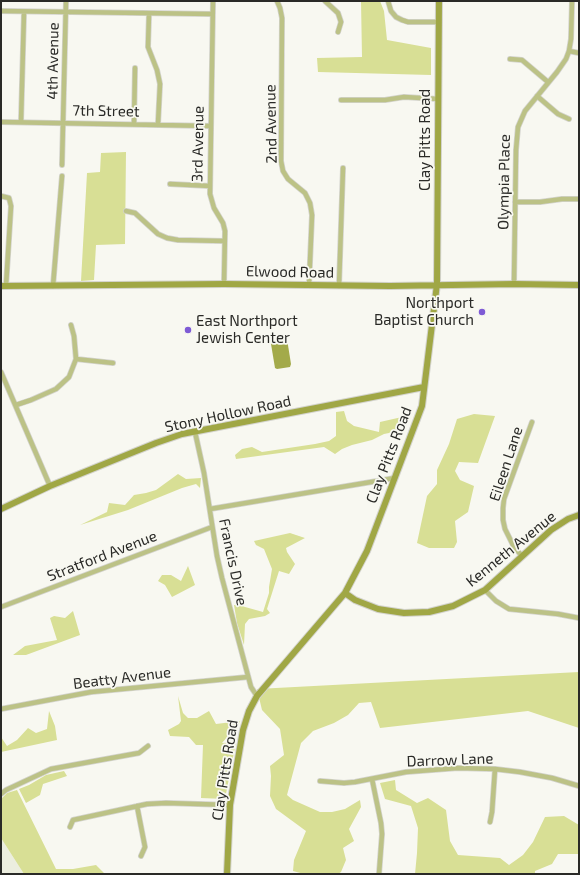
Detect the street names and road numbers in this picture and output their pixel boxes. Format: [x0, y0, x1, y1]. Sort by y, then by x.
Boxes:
street label: 4th Avenue [43, 22, 63, 100]
street label: 2nd Avenue [261, 84, 281, 164]
street label: Clay Pitts Road [416, 89, 434, 191]
street label: 7th Street [72, 101, 140, 121]
street label: 3rd Avenue [188, 106, 208, 182]
street label: Olympia Place [494, 134, 514, 230]
street label: Elwood Road [246, 262, 334, 282]
street label: Stony Hollow Road [163, 392, 293, 436]
street label: Clay Pitts Road [362, 404, 416, 506]
street label: Eileen Lane [485, 424, 527, 504]
street label: Kenneth Avenue [462, 507, 560, 591]
street label: Francis Drive [215, 517, 251, 607]
street label: Stratford Avenue [45, 527, 159, 585]
street label: Beatty Avenue [72, 663, 172, 693]
street label: Clay Pitts Road [208, 718, 242, 822]
street label: Darrow Lane [406, 749, 494, 771]

